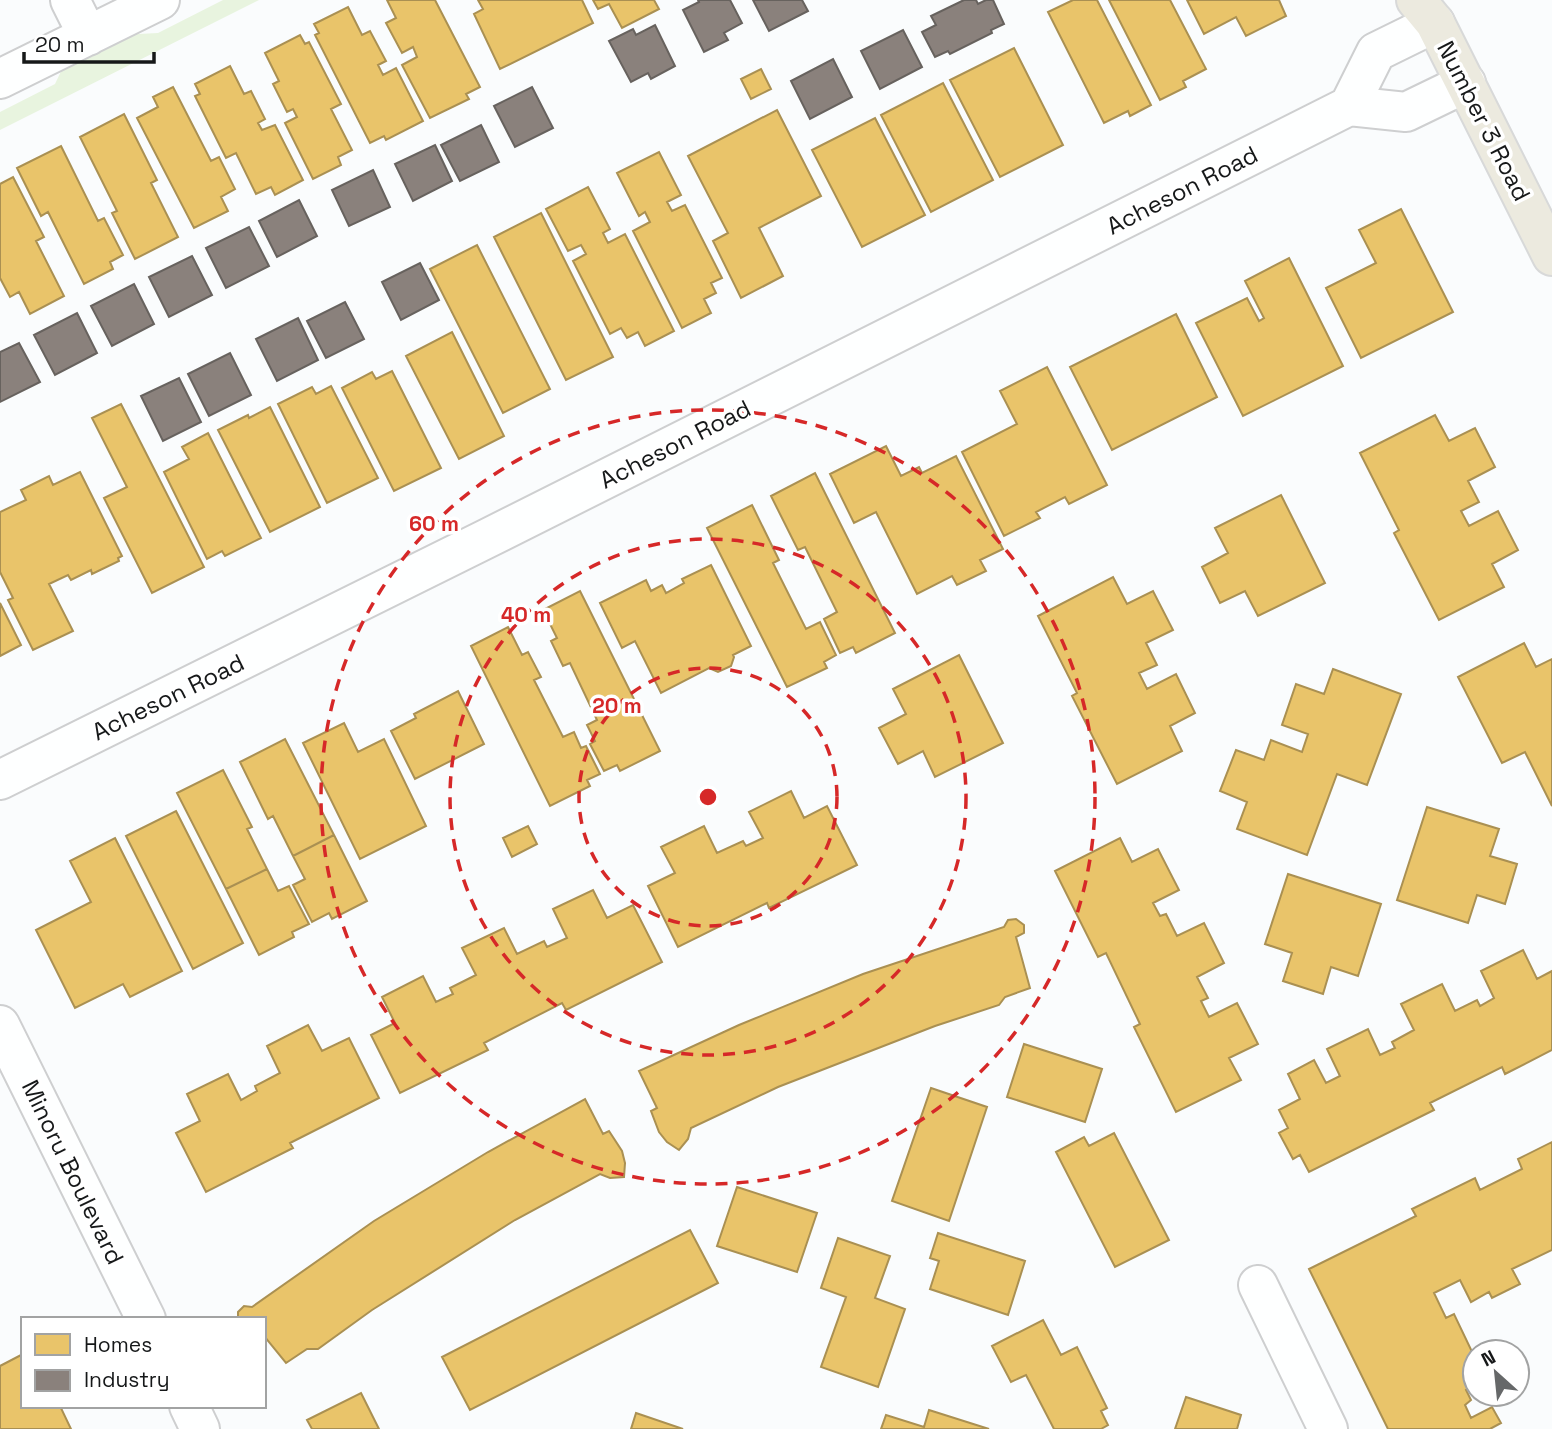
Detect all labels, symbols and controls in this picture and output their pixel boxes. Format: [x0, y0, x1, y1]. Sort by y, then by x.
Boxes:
scale bar [24, 21, 154, 65]
text: 20 m [35, 31, 85, 58]
street label: Number 3 Road [1430, 36, 1538, 206]
street label: Acheson Road [1101, 139, 1263, 241]
street label: Acheson Road [594, 393, 756, 495]
text: 60 m [409, 510, 459, 537]
text: 40 m [501, 601, 551, 628]
street label: Acheson Road [87, 647, 249, 747]
text: 20 m [592, 692, 642, 719]
centre of rings [696, 785, 720, 809]
street label: Minoru Boulevard [15, 1075, 131, 1269]
legend [21, 1317, 266, 1408]
text: Homes [84, 1331, 152, 1358]
north arrow [1461, 1338, 1531, 1408]
text: N [1477, 1344, 1500, 1372]
text: Industry [84, 1366, 170, 1393]

